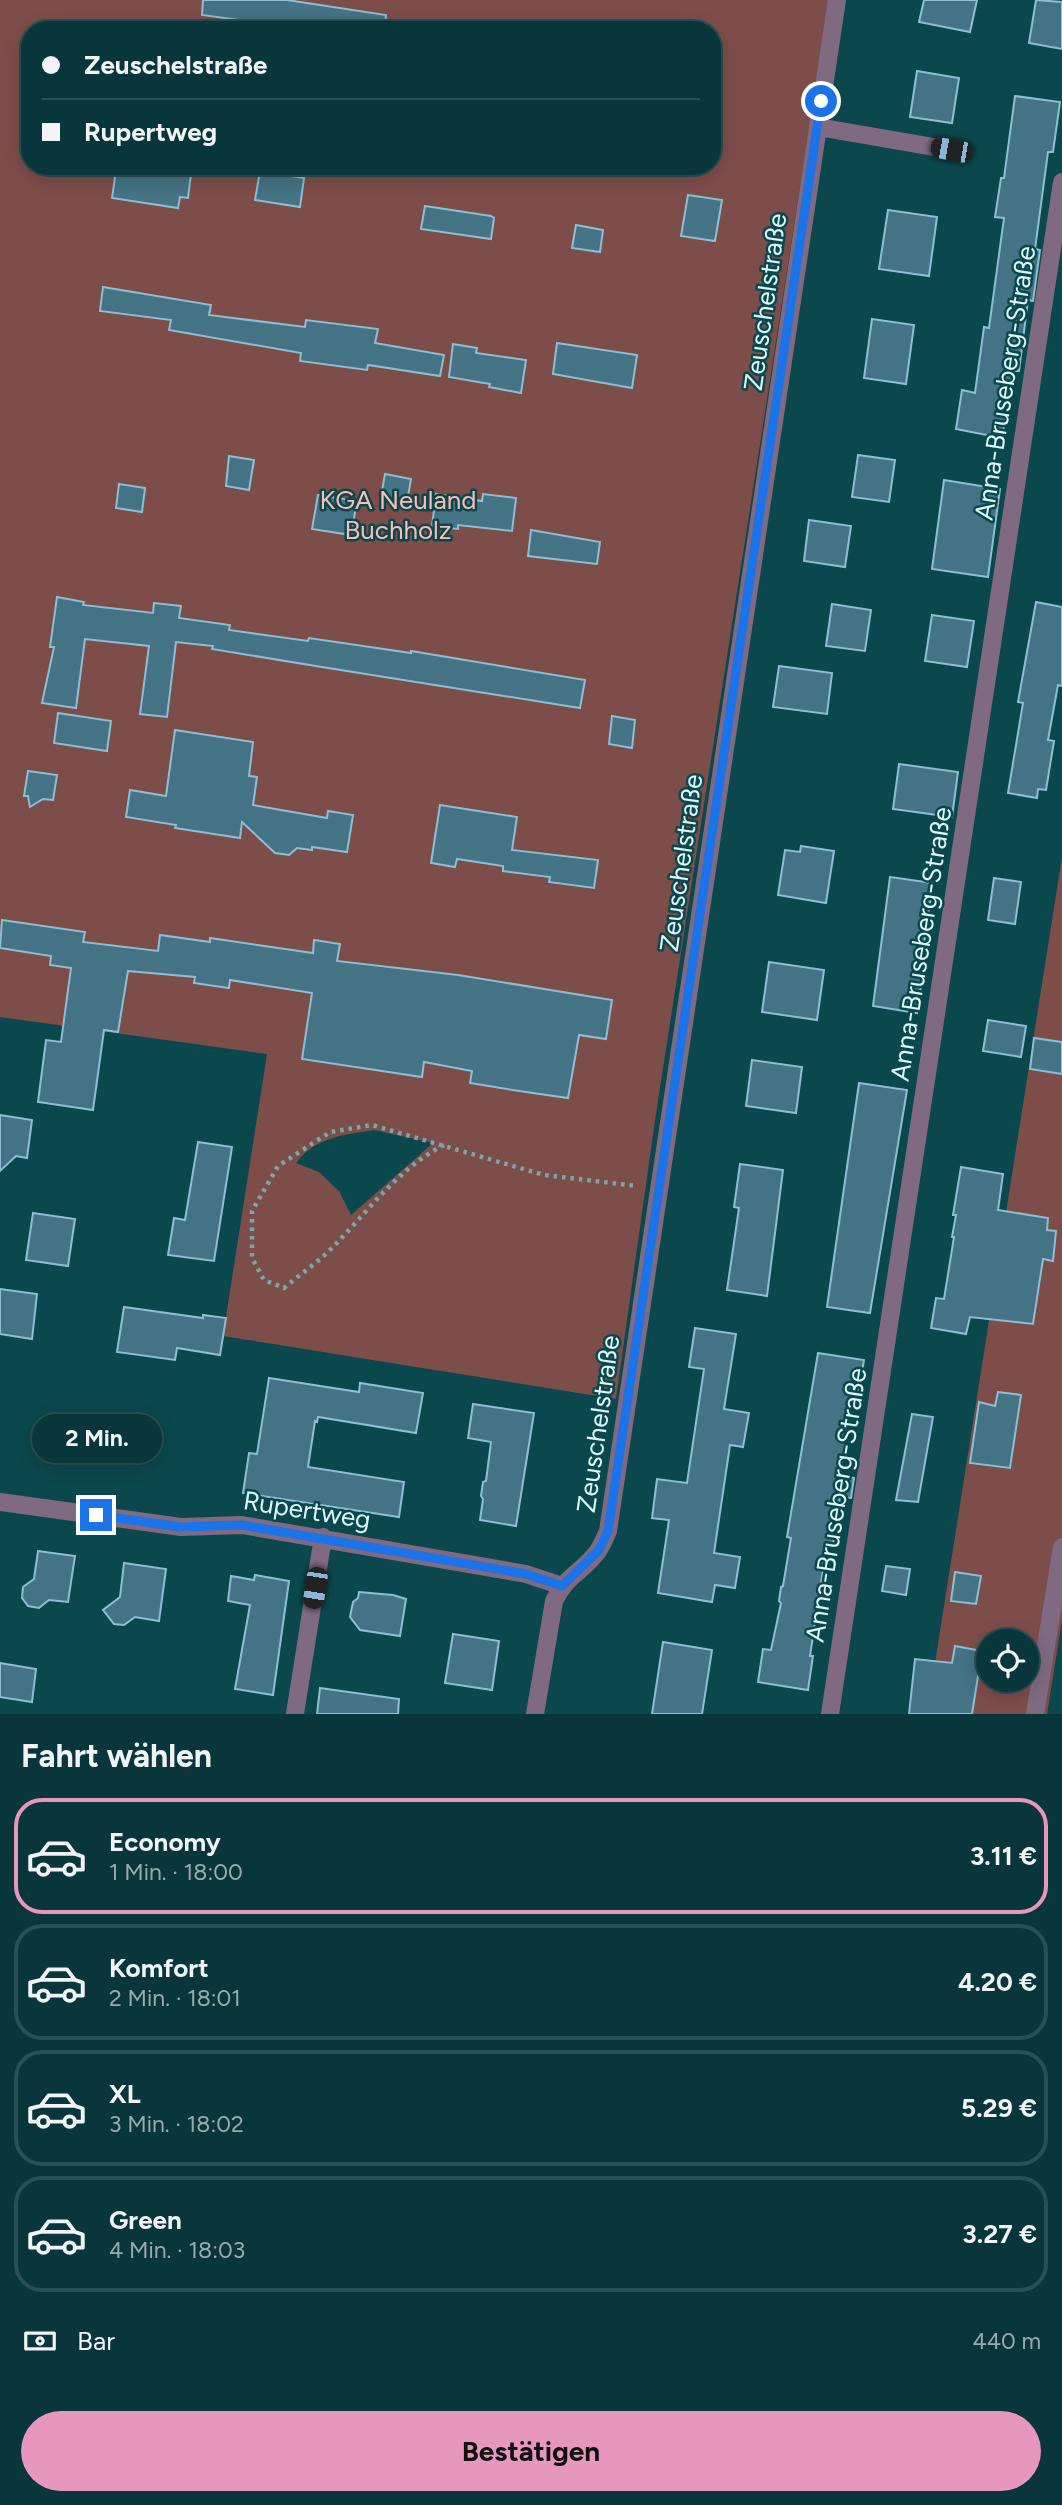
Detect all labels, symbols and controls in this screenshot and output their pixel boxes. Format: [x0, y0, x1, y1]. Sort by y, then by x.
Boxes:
text: Zeuschelstraße [84, 49, 267, 81]
route start [805, 85, 837, 117]
text: Rupertweg [84, 116, 217, 148]
car [929, 136, 974, 164]
street label: Zeuschelstraße [737, 211, 793, 393]
street label: Anna-Bruseberg-Straße [968, 244, 1042, 522]
park label: KGA Neuland Buchholz [319, 484, 477, 546]
street label: Zeuschelstraße [653, 772, 709, 954]
street label: Anna-Bruseberg-Straße [884, 805, 958, 1083]
street label: Zeuschelstraße [570, 1333, 626, 1515]
street label: Anna-Bruseberg-Straße [799, 1366, 873, 1644]
callout: 2 Min. [31, 1414, 161, 1462]
text: 2 Min. [65, 1424, 129, 1452]
street label: Rupertweg [241, 1484, 373, 1536]
route end [80, 1499, 112, 1531]
car [302, 1566, 329, 1610]
map controls [976, 1629, 1039, 1692]
button: locate [976, 1629, 1039, 1692]
text: Fahrt wählen [21, 1737, 212, 1775]
icon: car [25, 1825, 88, 1888]
text: Economy [109, 1826, 221, 1858]
text: 3.11 € [970, 1840, 1037, 1872]
text: 1 Min. · 18:00 [109, 1858, 243, 1886]
icon: car [25, 1951, 88, 2014]
text: Komfort [109, 1952, 209, 1984]
text: 4.20 € [958, 1966, 1037, 1998]
text: 2 Min. · 18:01 [109, 1984, 241, 2012]
icon: car [25, 2077, 88, 2140]
text: XL [109, 2078, 141, 2110]
text: 5.29 € [961, 2092, 1037, 2124]
text: 3 Min. · 18:02 [109, 2110, 244, 2138]
icon: car [25, 2203, 88, 2266]
text: Green [109, 2204, 182, 2236]
text: 3.27 € [962, 2218, 1037, 2250]
text: 4 Min. · 18:03 [109, 2236, 245, 2264]
icon: cash [21, 2322, 59, 2360]
text: Bar [77, 2325, 115, 2357]
text: 440 m [972, 2327, 1041, 2355]
button: Bestätigen [21, 2411, 1041, 2491]

